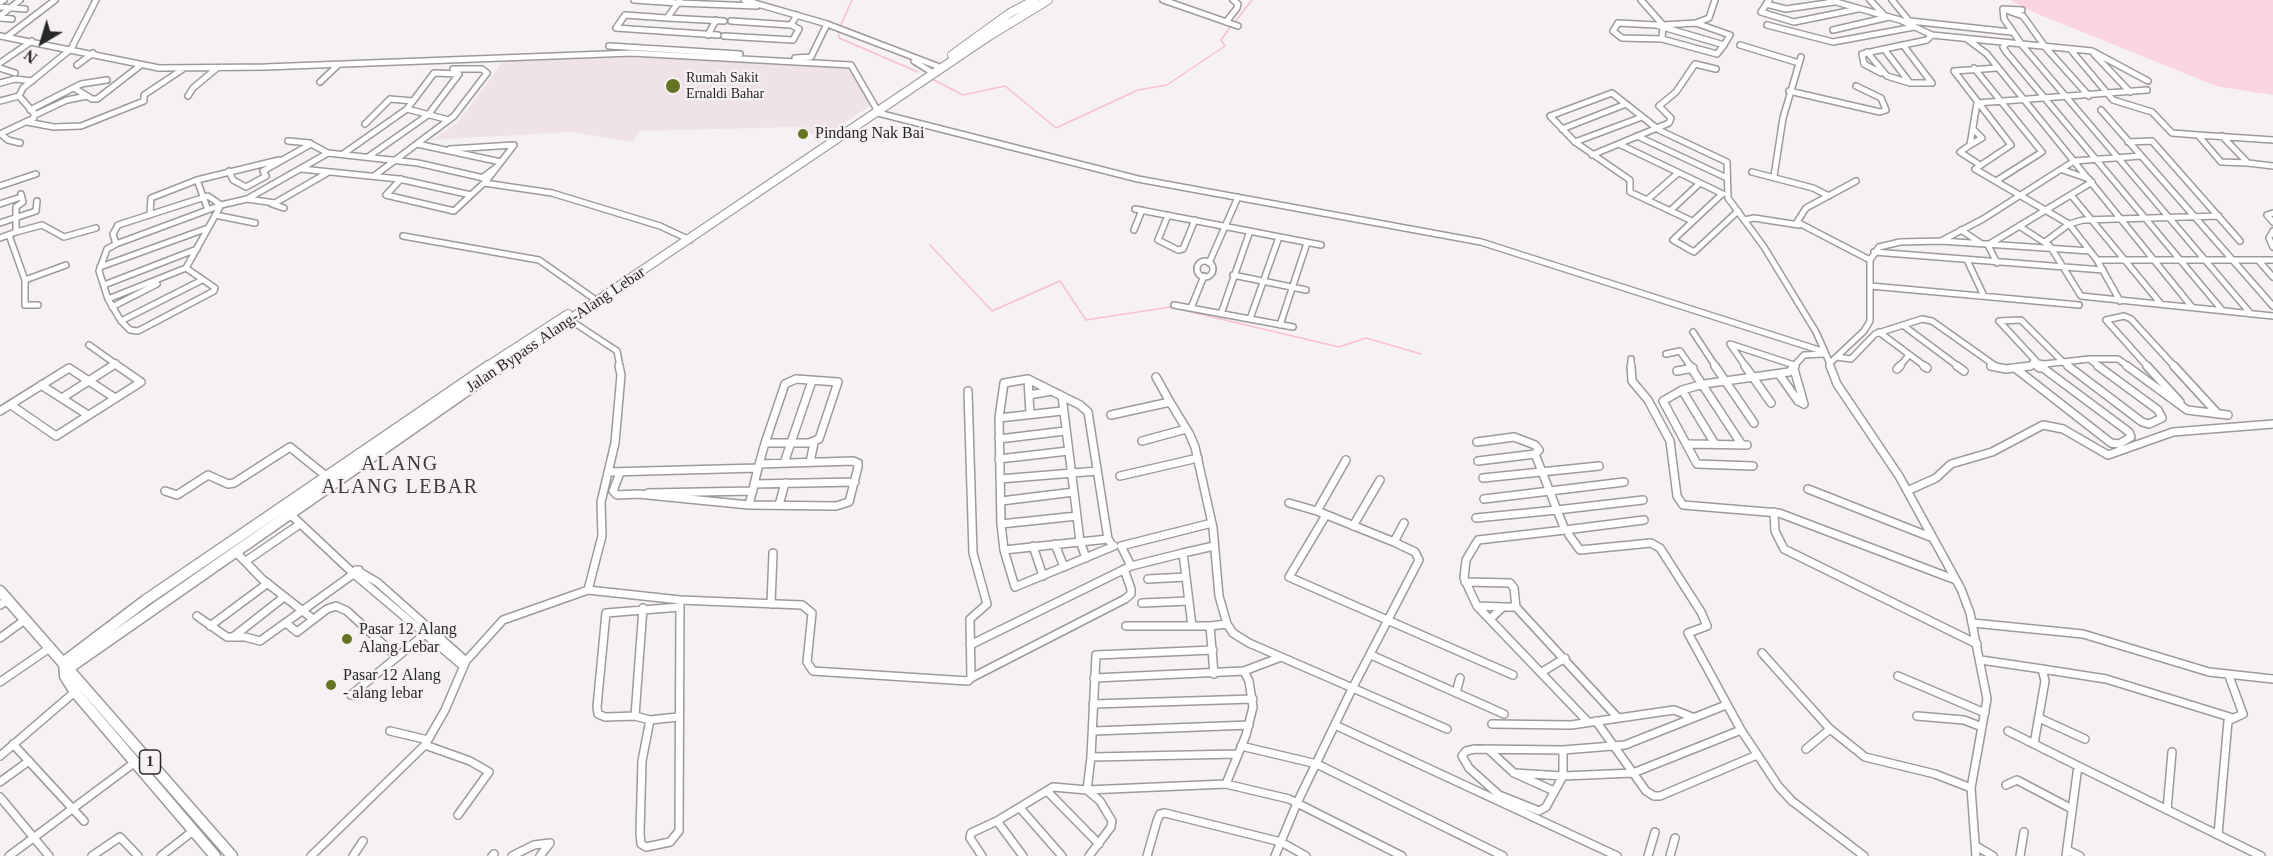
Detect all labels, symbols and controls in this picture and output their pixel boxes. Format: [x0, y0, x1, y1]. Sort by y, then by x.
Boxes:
north arrow [12, 12, 72, 72]
text: N [21, 46, 40, 67]
place label: Rumah Sakit Ernaldi Bahar [686, 70, 764, 102]
marker: Rumah Sakit Ernaldi Bahar [664, 77, 682, 95]
place label: Pindang Nak Bai [815, 124, 924, 144]
marker: Pindang Nak Bai [796, 127, 810, 141]
street label: Jalan Bypass Alang-Alang Lebar [463, 263, 649, 397]
district label: ALANG ALANG LEBAR [321, 453, 479, 500]
place label: Pasar 12 Alang Alang Lebar [359, 620, 457, 658]
marker: Pasar 12 Alang Alang Lebar [340, 632, 354, 646]
place label: Pasar 12 Alang - alang lebar [343, 666, 441, 704]
marker: Pasar 12 Alang - alang lebar [324, 678, 338, 692]
road number: 1 [140, 750, 160, 774]

